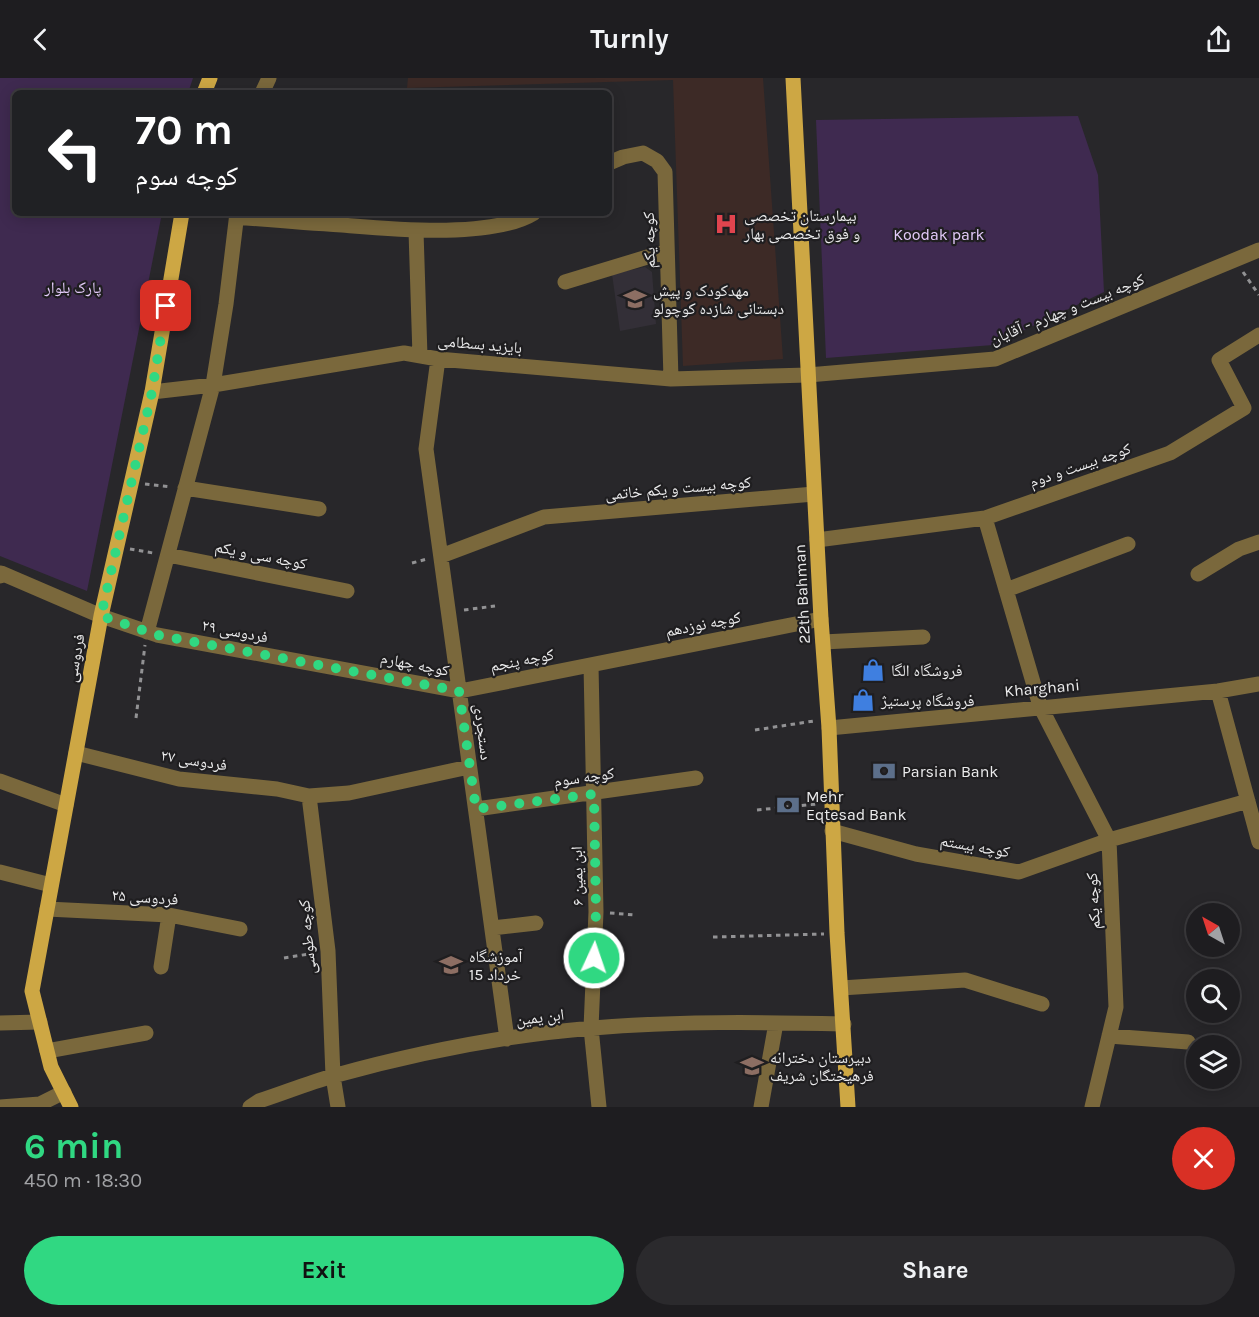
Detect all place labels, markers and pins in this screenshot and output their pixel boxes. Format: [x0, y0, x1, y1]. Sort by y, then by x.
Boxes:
place label: بیمارستان تخصصی و فوق تخصصی بهار [743, 206, 860, 244]
hospital icon: بیمارستان تخصصی و فوق تخصصی بهار [713, 211, 739, 237]
pin [140, 280, 191, 331]
place label: مهدکودک و پیش دبستانی شازده کوچولو [653, 281, 784, 319]
school or university icon: مهدکودک و پیش دبستانی شازده کوچولو [622, 286, 648, 312]
shop icon: فروشگاه الگا [860, 657, 886, 683]
place label: فروشگاه الگا [891, 661, 963, 680]
shop icon: فروشگاه پرستيژ [850, 687, 876, 713]
place label: فروشگاه پرستيژ [880, 691, 974, 710]
bank icon: Parsian Bank [871, 758, 897, 784]
place label: Parsian Bank [902, 762, 998, 781]
place label: Mehr Eqtesad Bank [806, 787, 907, 824]
bank icon: Mehr Eqtesad Bank [775, 792, 801, 818]
place label: آموزشگاه 15 خرداد [469, 947, 523, 984]
school or university icon: آموزشگاه 15 خرداد [438, 952, 464, 978]
place label: دبیرستان دخترانه فرهیختگان شریف [770, 1048, 874, 1086]
school or university icon: دبیرستان دخترانه فرهیختگان شریف [739, 1053, 765, 1079]

